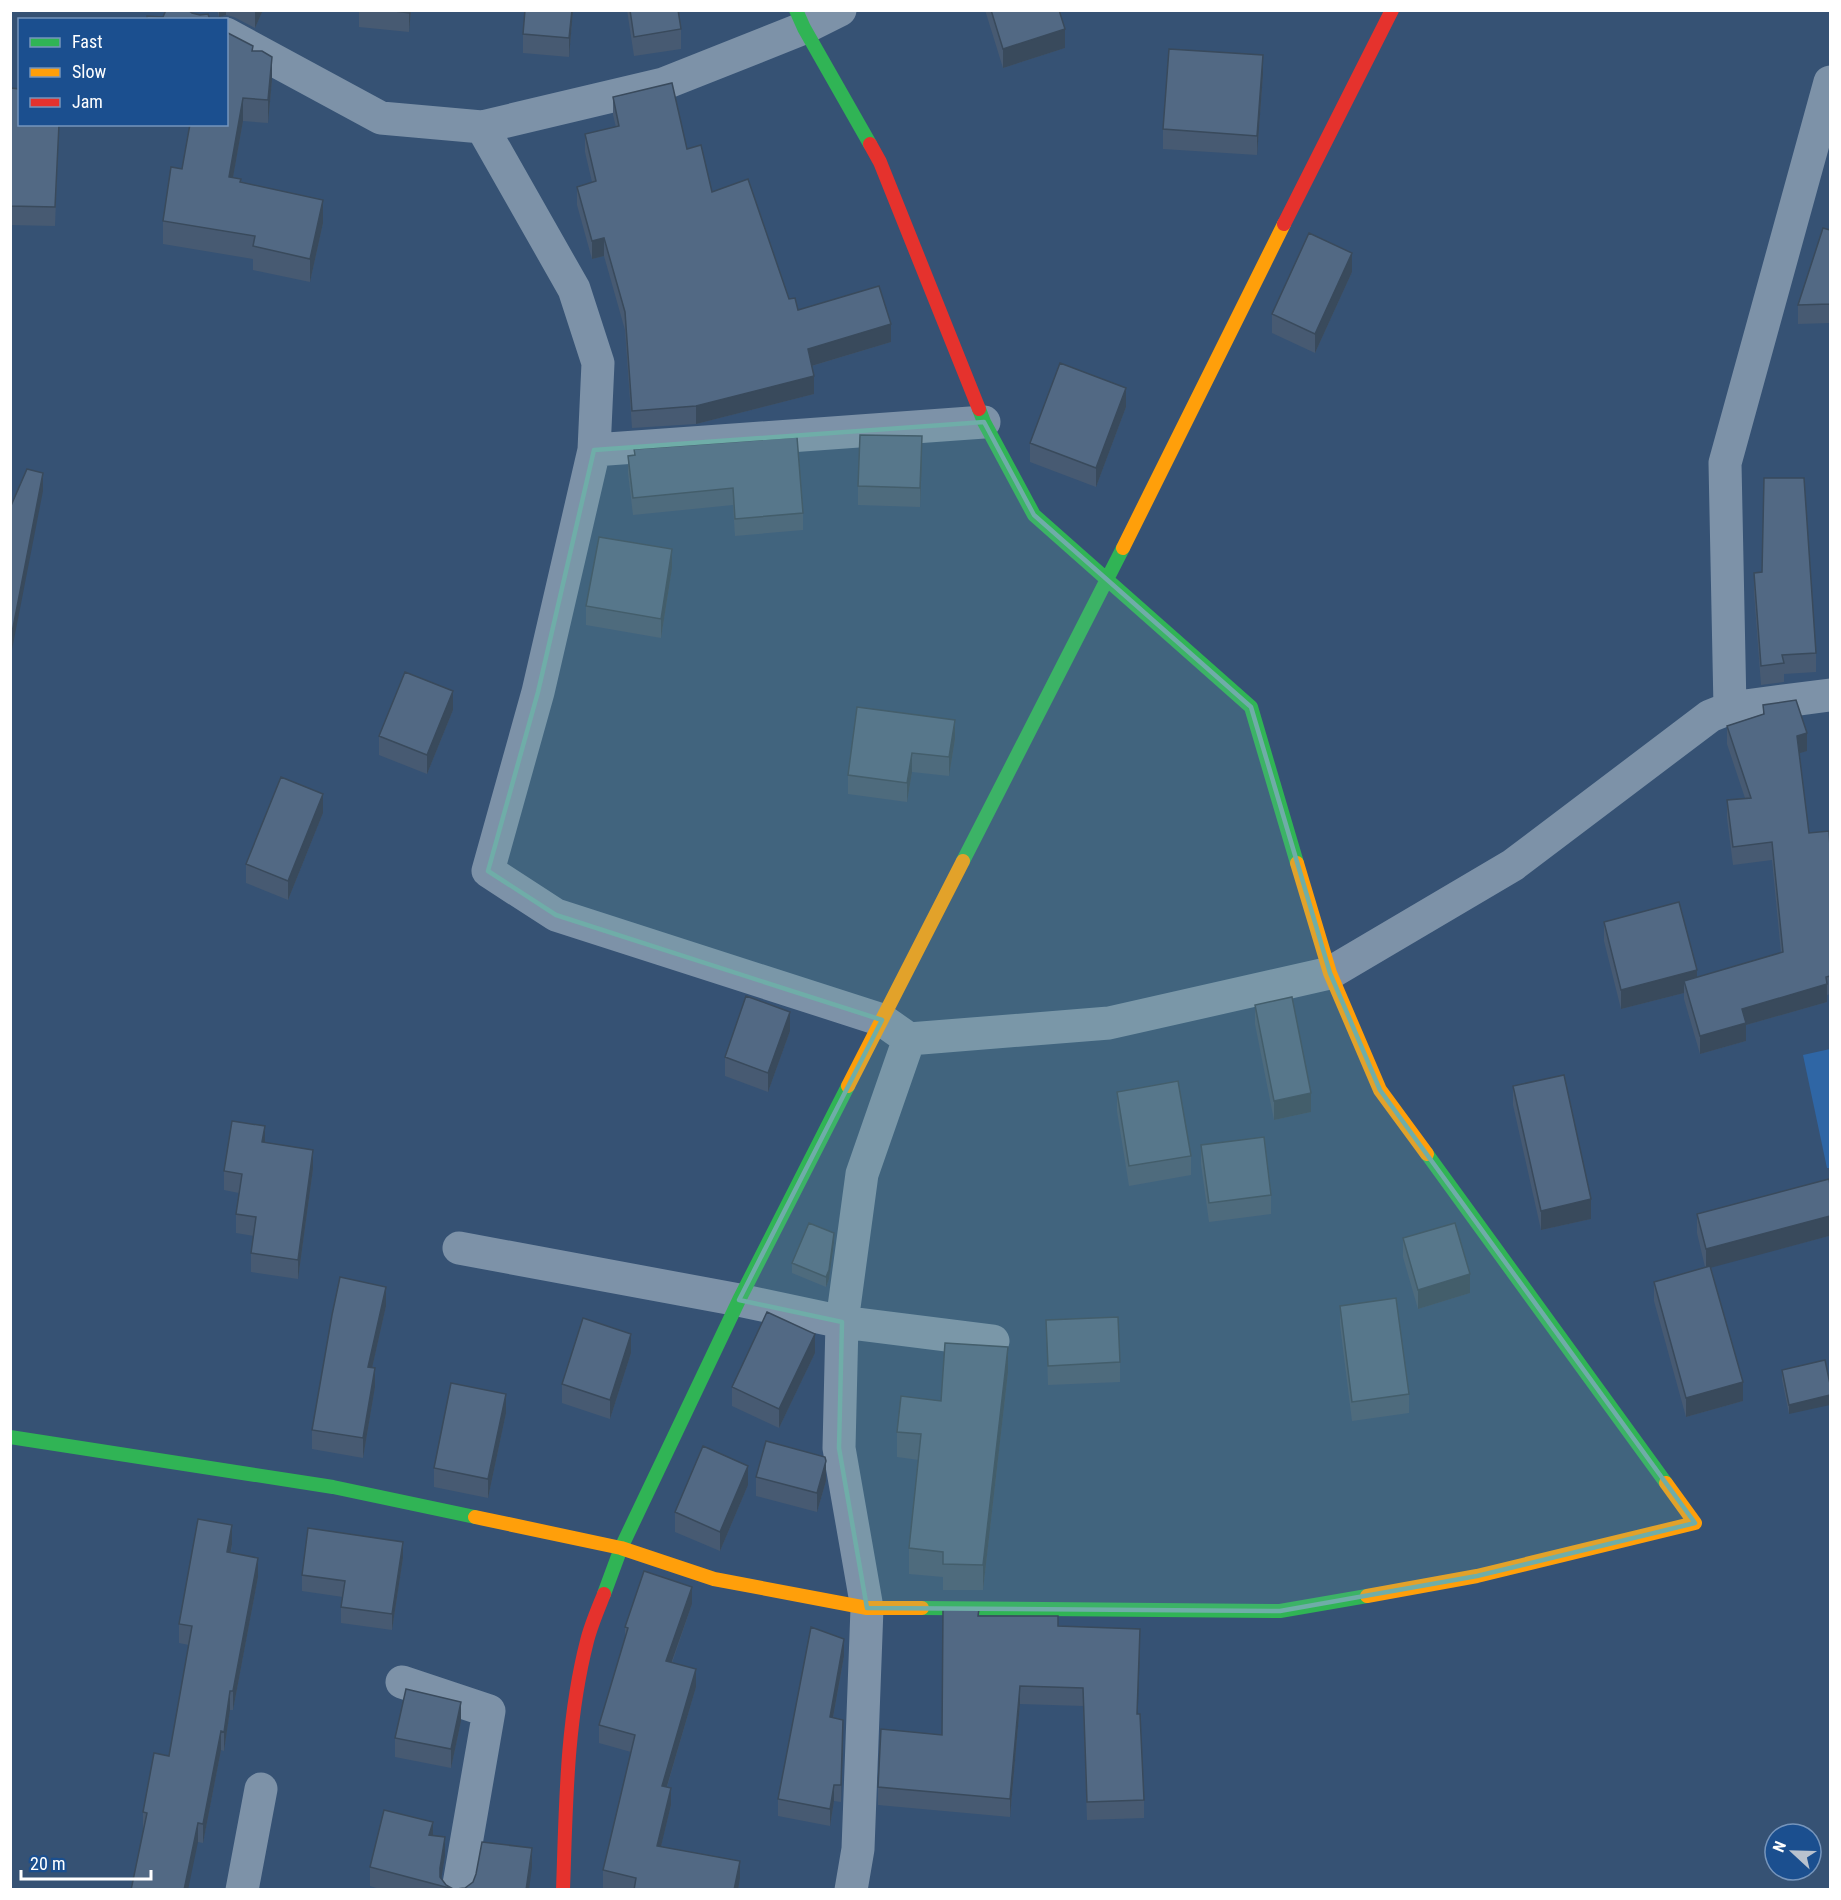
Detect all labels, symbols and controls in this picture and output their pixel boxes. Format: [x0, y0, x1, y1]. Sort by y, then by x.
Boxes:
legend [18, 18, 228, 126]
text: Fast [72, 31, 103, 52]
text: Slow [72, 61, 107, 82]
text: Jam [72, 91, 103, 112]
north arrow [1763, 1822, 1823, 1882]
text: N [1769, 1838, 1790, 1855]
scale bar [21, 1843, 152, 1881]
text: 20 m [30, 1853, 65, 1874]

